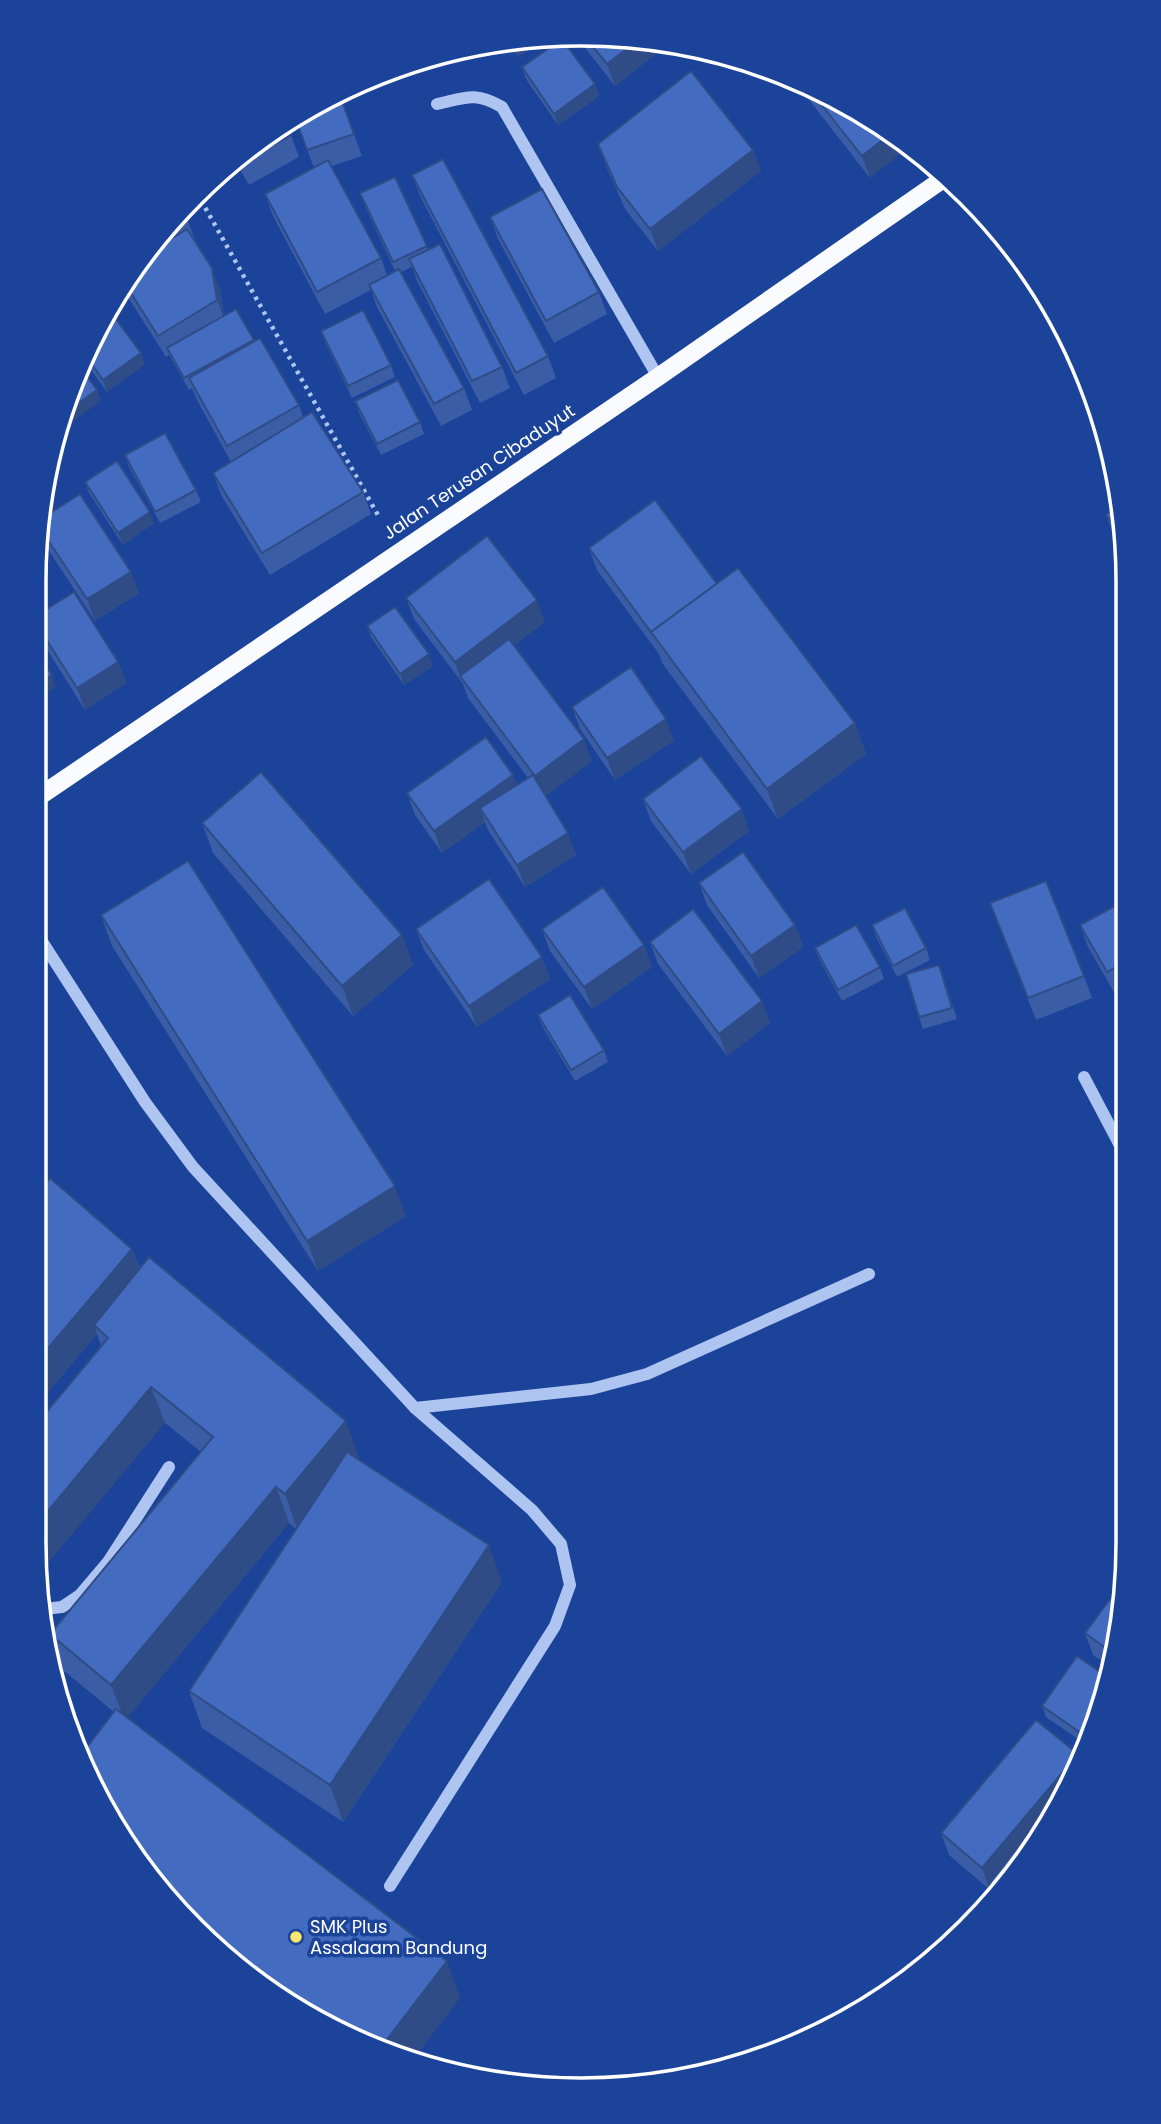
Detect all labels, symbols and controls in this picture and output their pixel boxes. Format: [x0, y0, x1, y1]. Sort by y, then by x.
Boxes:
street label: Jalan Terusan Cibaduyut [378, 398, 579, 545]
place label: SMK Plus Assalaam Bandung [310, 1914, 487, 1960]
marker: SMK Plus Assalaam Bandung [288, 1929, 304, 1945]

